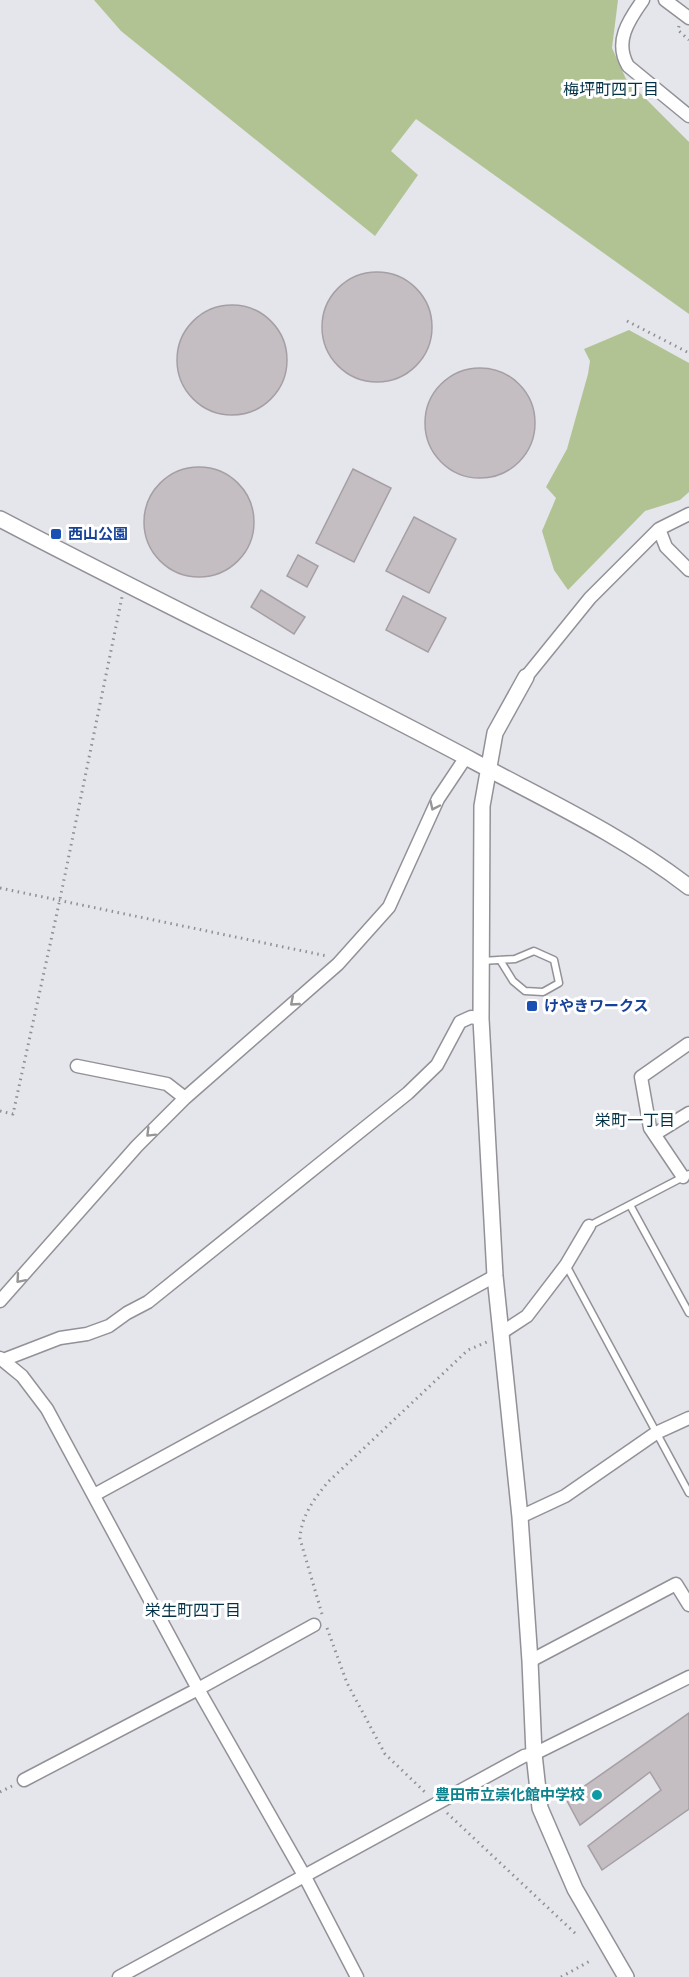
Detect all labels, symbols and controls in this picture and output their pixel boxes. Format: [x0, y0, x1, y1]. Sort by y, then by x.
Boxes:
district label: 梅坪町四丁目 [563, 80, 659, 99]
place label: 西山公園 [68, 525, 128, 542]
marker: 西山公園 [49, 527, 63, 541]
one-way arrow [430, 800, 442, 811]
one-way arrow [290, 995, 301, 1006]
place label: けやきワークス [544, 997, 649, 1014]
marker: けやきワークス [525, 999, 539, 1013]
district label: 栄町一丁目 [595, 1111, 675, 1130]
one-way arrow [146, 1126, 156, 1137]
one-way arrow [16, 1272, 27, 1282]
district label: 栄生町四丁目 [145, 1601, 241, 1620]
place label: 豊田市立崇化館中学校 [435, 1786, 585, 1803]
marker: 豊田市立崇化館中学校 [590, 1788, 604, 1802]

